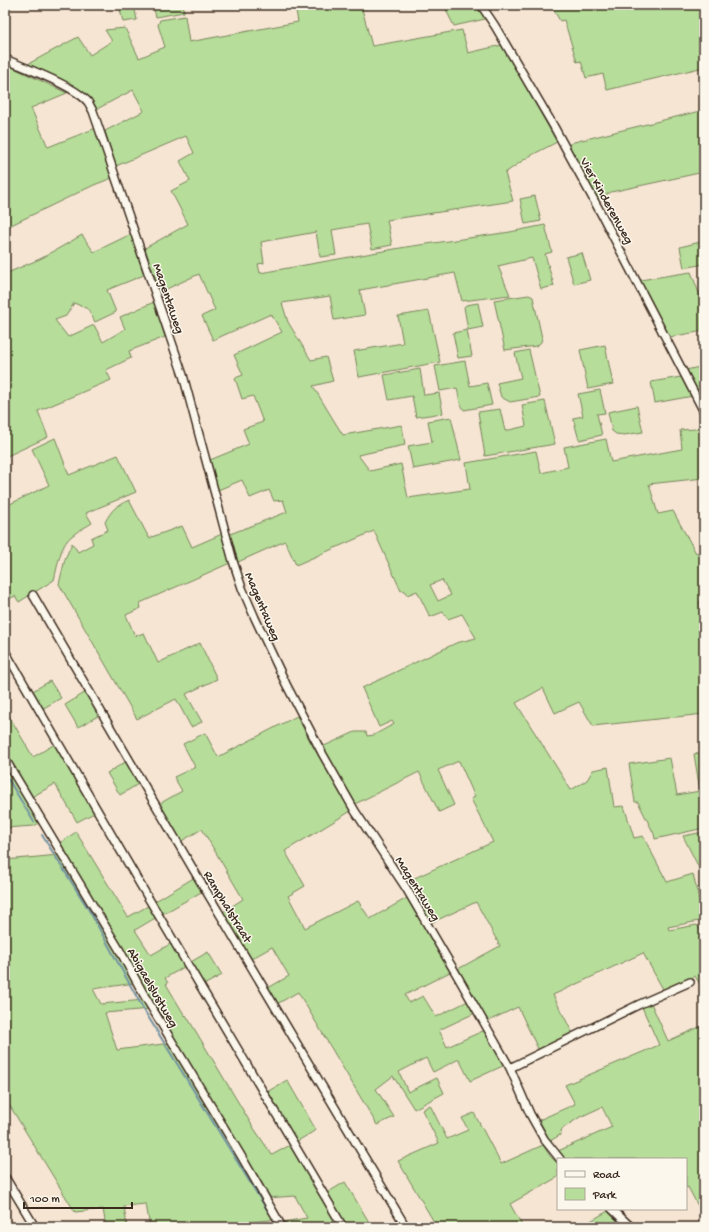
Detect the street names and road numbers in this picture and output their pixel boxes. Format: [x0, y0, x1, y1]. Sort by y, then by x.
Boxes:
street label: Vier Kinderenweg [575, 154, 636, 247]
street label: Magentaweg [149, 262, 187, 336]
street label: Magentaweg [240, 570, 283, 644]
street label: Magentaweg [391, 854, 443, 924]
street label: Ramphalstraat [200, 869, 255, 947]
street label: Abigaelslustweg [123, 946, 181, 1031]

